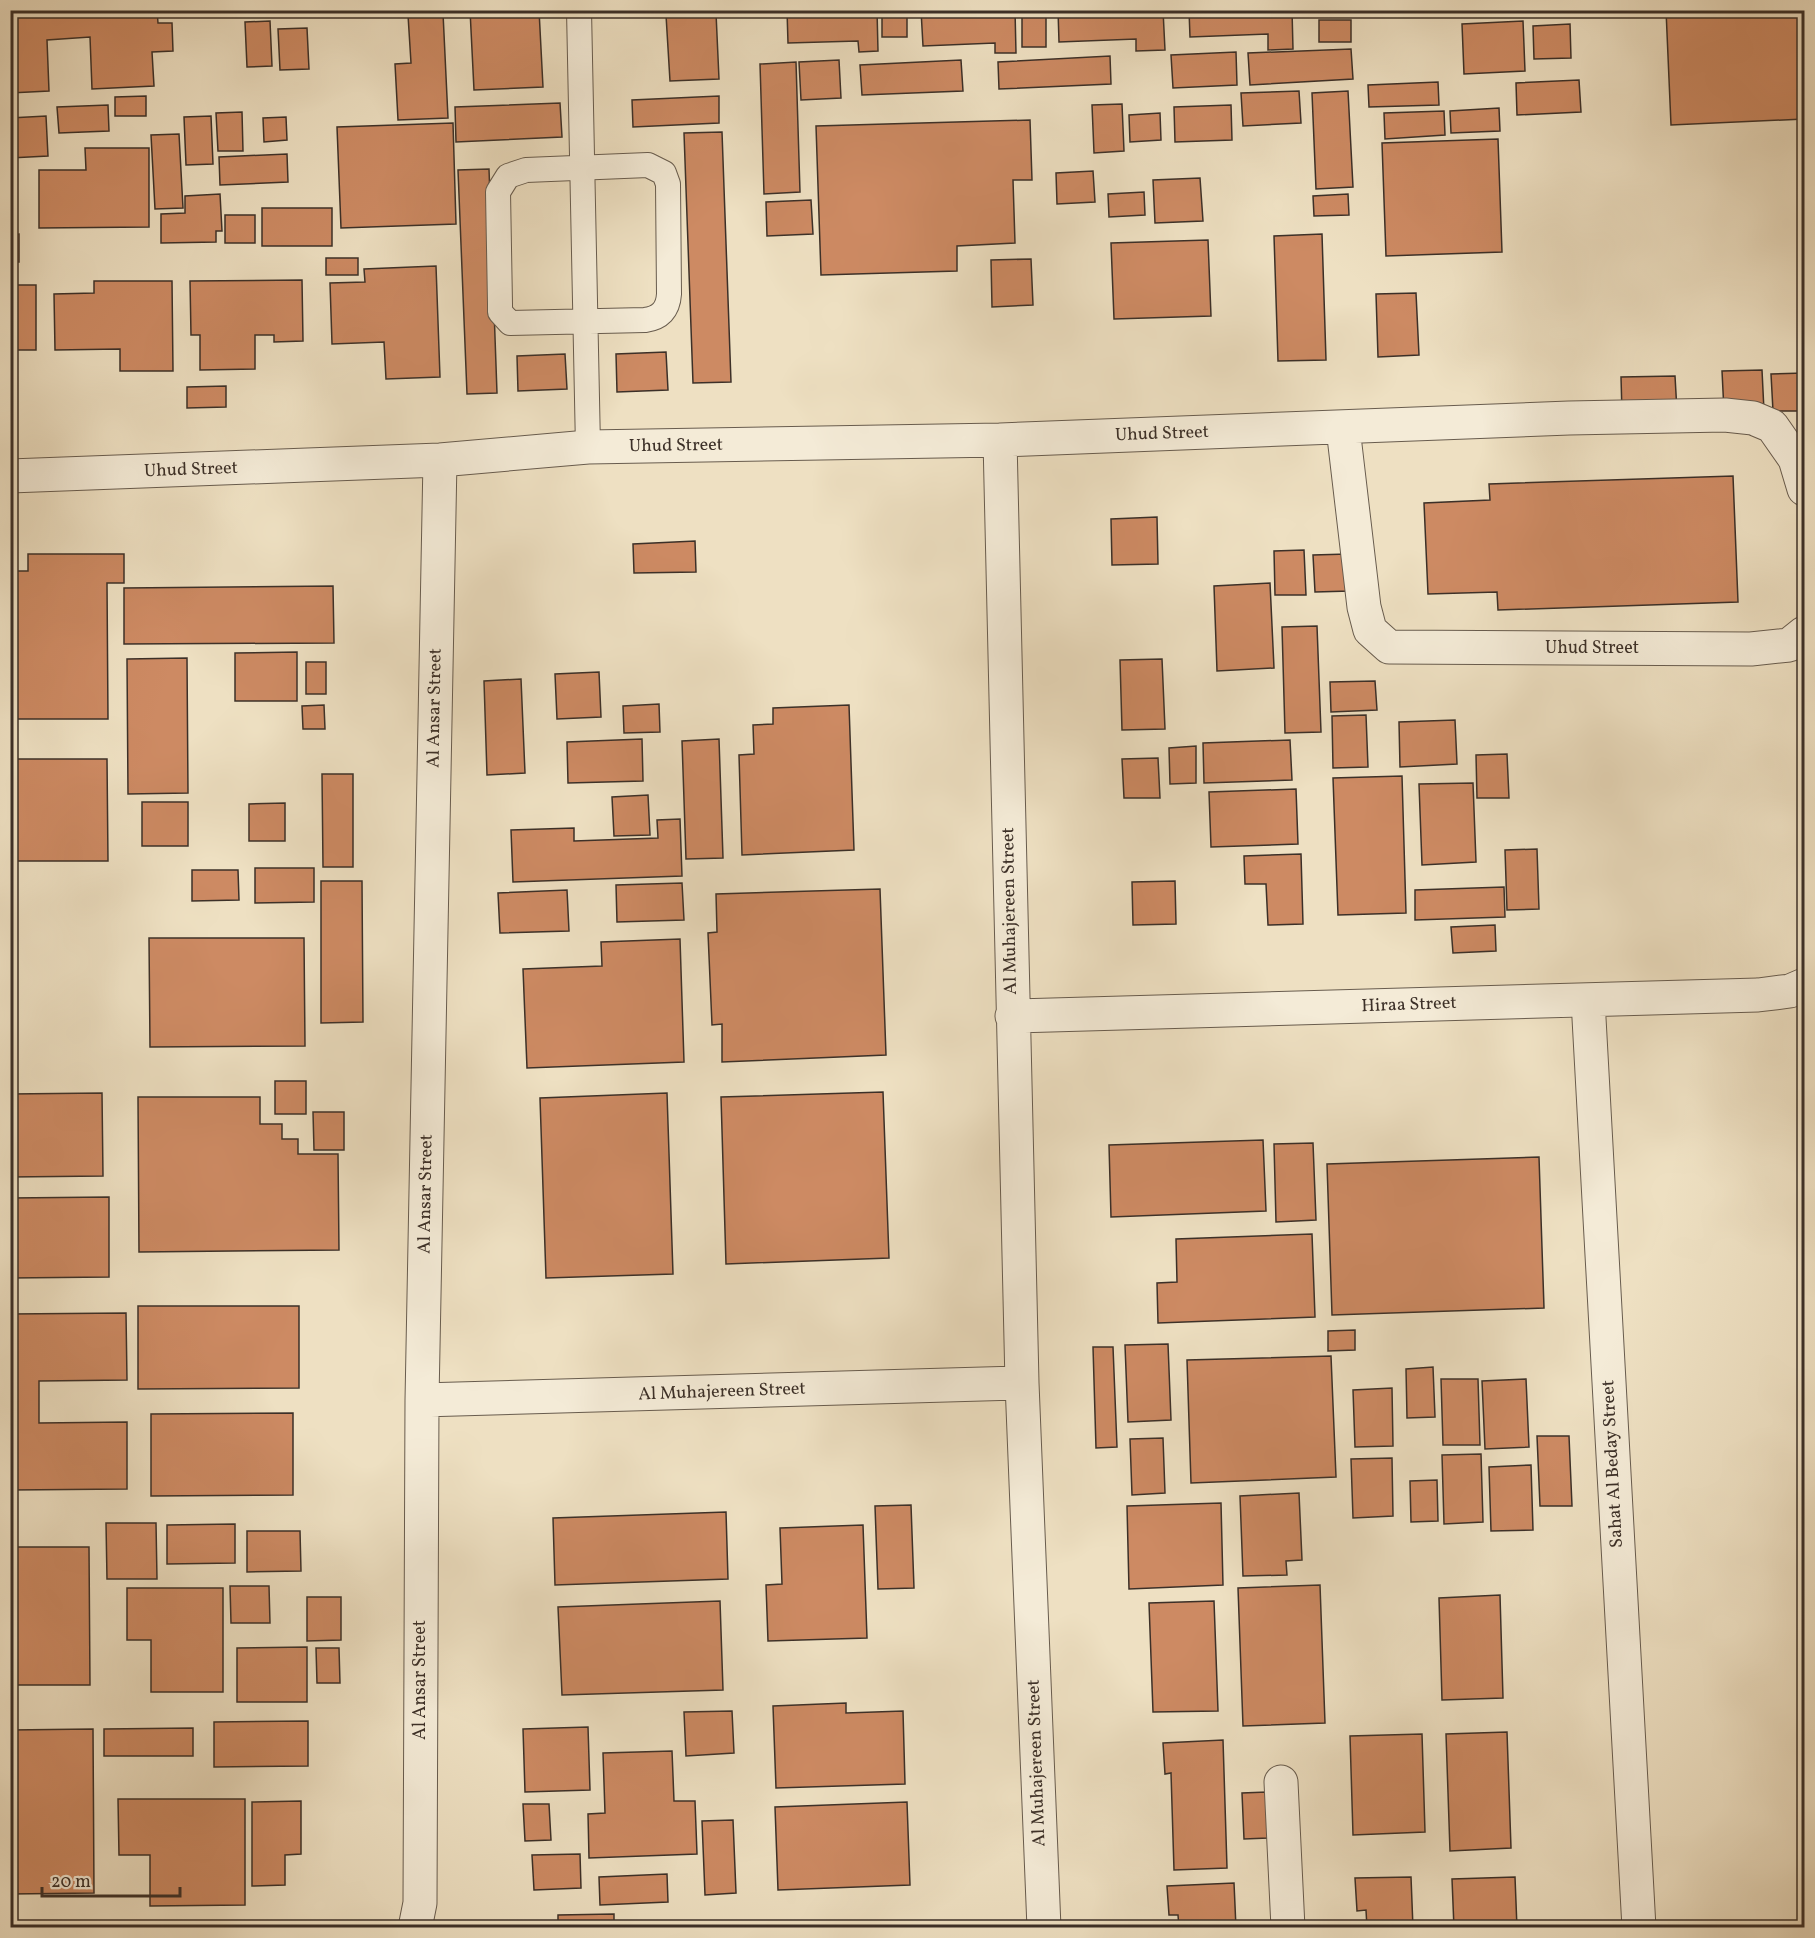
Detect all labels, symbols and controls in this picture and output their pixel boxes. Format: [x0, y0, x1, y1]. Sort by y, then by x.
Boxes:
street label: Uhud Street [1115, 420, 1209, 448]
street label: Uhud Street [629, 433, 723, 459]
street label: Uhud Street [144, 456, 238, 484]
street label: Uhud Street [1545, 636, 1639, 661]
street label: Al Ansar Street [421, 648, 449, 768]
street label: Al Muhajereen Street [996, 827, 1024, 995]
street label: Hiraa Street [1361, 991, 1457, 1019]
street label: Al Ansar Street [412, 1134, 440, 1254]
street label: Al Muhajereen Street [638, 1377, 806, 1407]
street label: Sahat Al Beday Street [1596, 1379, 1630, 1549]
street label: Al Ansar Street [408, 1620, 433, 1740]
street label: Al Muhajereen Street [1022, 1679, 1052, 1847]
scale bar [42, 1860, 180, 1898]
text: 20 m [51, 1870, 91, 1895]

